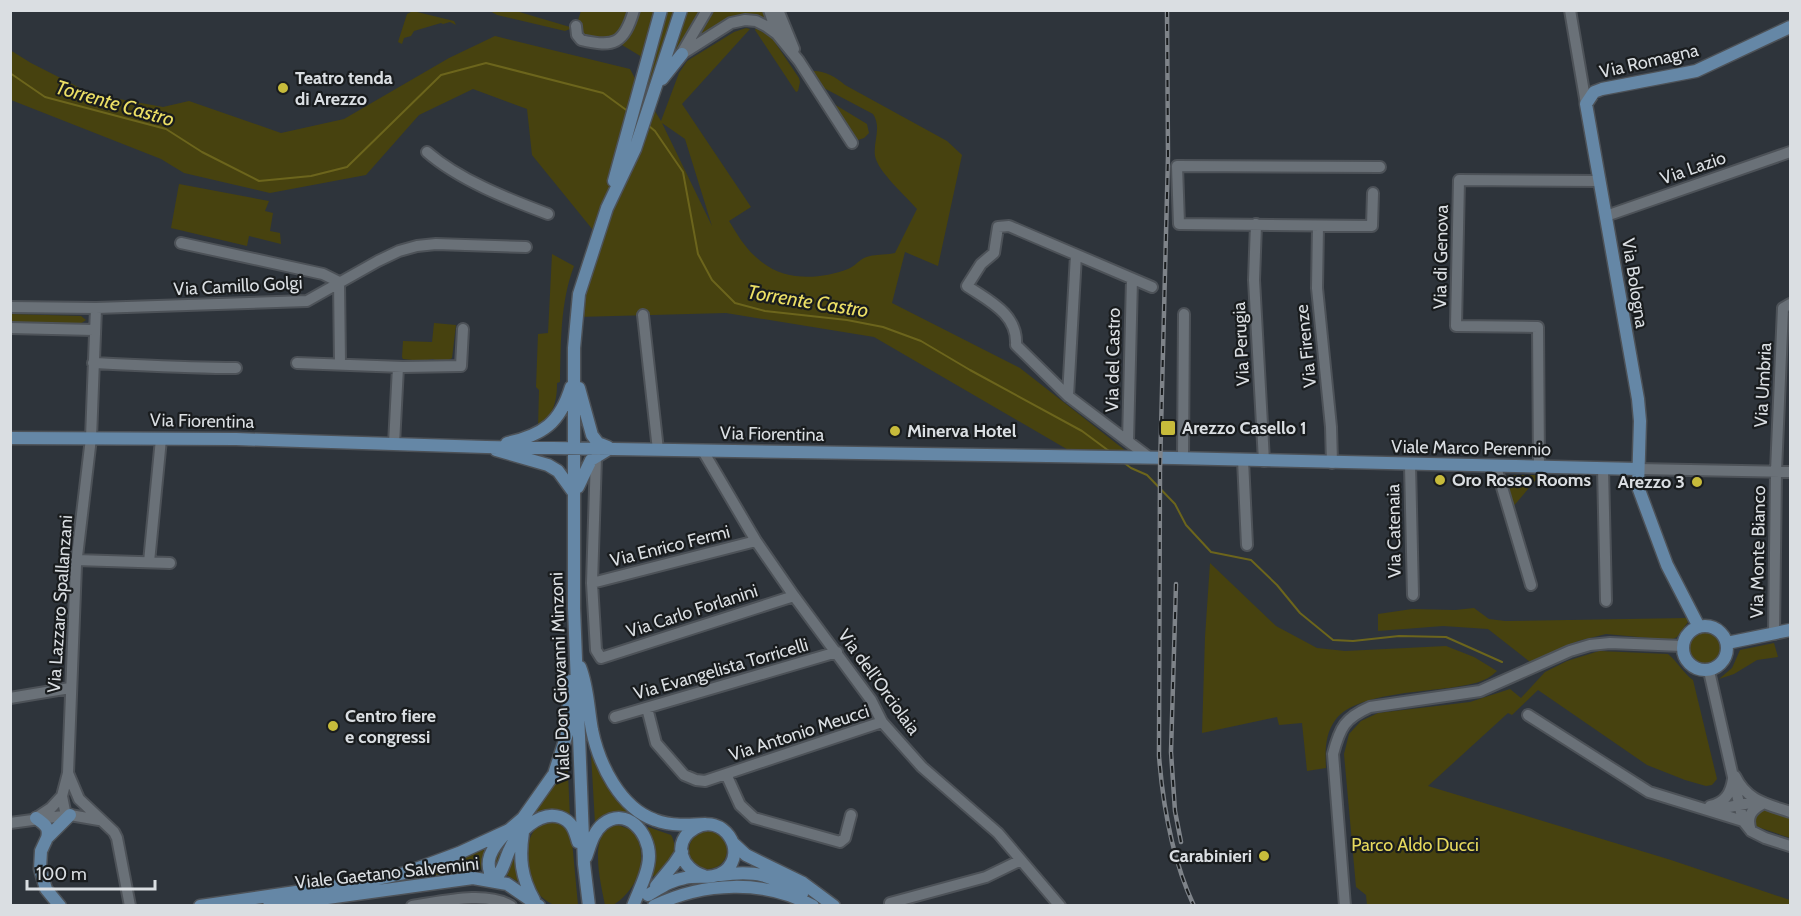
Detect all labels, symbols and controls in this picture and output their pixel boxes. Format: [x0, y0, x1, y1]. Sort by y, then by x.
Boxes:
street label: Via Romagna [1597, 39, 1701, 83]
place label: Teatro tenda di Arezzo [295, 67, 393, 110]
water label: Torrente Castro [53, 75, 177, 131]
marker: Teatro tenda di Arezzo [276, 81, 290, 95]
street label: Via Lazio [1657, 146, 1729, 189]
street label: Via di Genova [1429, 204, 1453, 309]
street label: Via Bologna [1617, 237, 1653, 330]
street label: Via Camillo Golgi [173, 272, 303, 300]
water label: Torrente Castro [746, 280, 870, 322]
street label: Via Perugia [1228, 301, 1254, 387]
street label: Via Firenze [1291, 303, 1321, 389]
street label: Via del Castro [1101, 308, 1125, 412]
street label: Via Umbria [1750, 342, 1776, 428]
street label: Via Fiorentina [150, 409, 255, 433]
place label: Arezzo Casello 1 [1182, 417, 1307, 439]
marker: Arezzo Casello 1 [1159, 419, 1177, 437]
place label: Minerva Hotel [907, 420, 1017, 442]
street label: Via Fiorentina [720, 422, 825, 446]
marker: Minerva Hotel [888, 424, 902, 438]
street label: Viale Marco Perennio [1391, 436, 1551, 460]
place label: Oro Rosso Rooms [1452, 469, 1591, 491]
place label: Arezzo 3 [1618, 471, 1685, 493]
marker: Oro Rosso Rooms [1433, 473, 1447, 487]
marker: Arezzo 3 [1690, 475, 1704, 489]
street label: Via Catenaia [1382, 483, 1406, 578]
street label: Via Monte Bianco [1746, 485, 1770, 619]
street label: Via Lazzaro Spallanzani [43, 514, 77, 694]
street label: Via Enrico Fermi [608, 520, 732, 572]
street label: Viale Don Giovanni Minzoni [545, 572, 575, 782]
street label: Via Carlo Forlanini [624, 579, 760, 643]
street label: Via dell'Orciolaia [833, 625, 925, 739]
street label: Via Evangelista Torricelli [631, 634, 811, 704]
street label: Via Antonio Meucci [726, 700, 872, 766]
place label: Centro fiere e congressi [345, 705, 436, 748]
marker: Centro fiere e congressi [326, 719, 340, 733]
park label: Parco Aldo Ducci [1351, 834, 1479, 856]
place label: Carabinieri [1169, 845, 1252, 867]
marker: Carabinieri [1257, 849, 1271, 863]
street label: Viale Gaetano Salvemini [294, 852, 480, 894]
scale bar [27, 853, 154, 891]
text: 100 m [36, 863, 87, 885]

